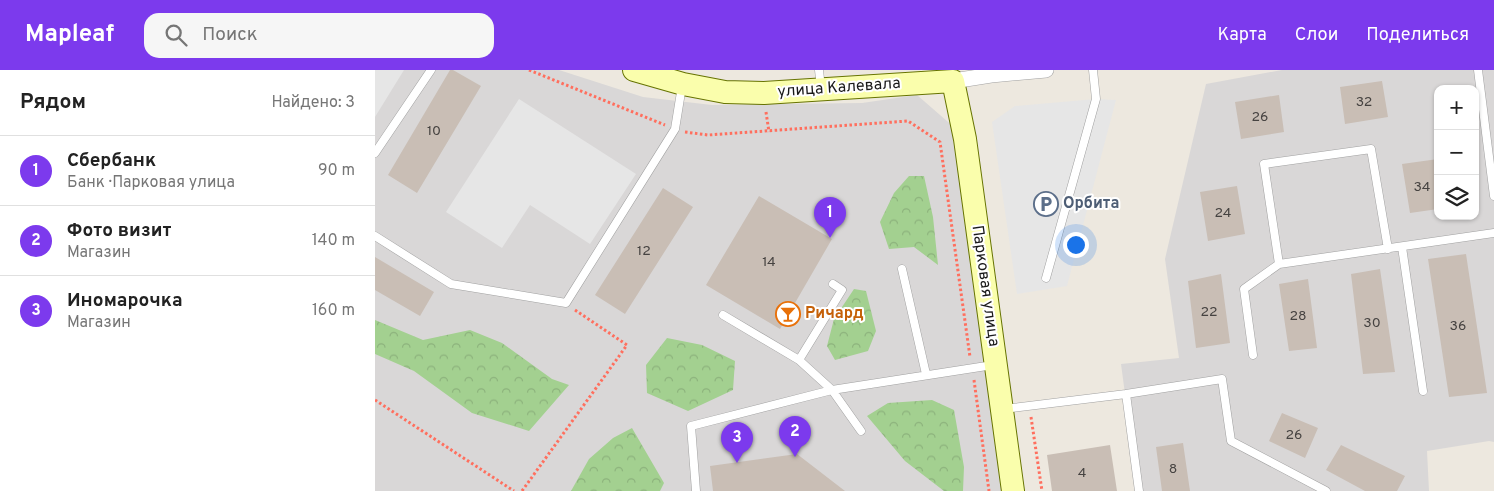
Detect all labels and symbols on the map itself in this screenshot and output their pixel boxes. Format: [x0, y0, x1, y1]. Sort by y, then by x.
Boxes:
street label: улица Калевала [777, 74, 901, 102]
house number: 32 [1356, 94, 1372, 111]
house number: 26 [1252, 109, 1268, 126]
house number: 10 [427, 123, 441, 140]
house number: 34 [1413, 179, 1431, 196]
parking icon: Орбита [1033, 191, 1059, 217]
place label: Орбита [1063, 194, 1119, 214]
pin: 1 [814, 197, 846, 238]
house number: 24 [1214, 205, 1232, 222]
street label: Парковая улица [967, 224, 1003, 348]
your location [1063, 232, 1089, 258]
house number: 12 [637, 243, 651, 260]
house number: 14 [762, 254, 776, 271]
bar icon: Ричард [775, 301, 801, 327]
place label: Ричард [805, 304, 864, 324]
house number: 22 [1200, 304, 1218, 321]
house number: 28 [1289, 308, 1307, 325]
house number: 30 [1363, 315, 1381, 332]
house number: 36 [1450, 318, 1466, 335]
pin: 2 [779, 416, 811, 457]
pin: 3 [721, 422, 753, 463]
house number: 26 [1286, 427, 1302, 444]
house number: 8 [1169, 461, 1177, 478]
house number: 4 [1078, 465, 1086, 482]

